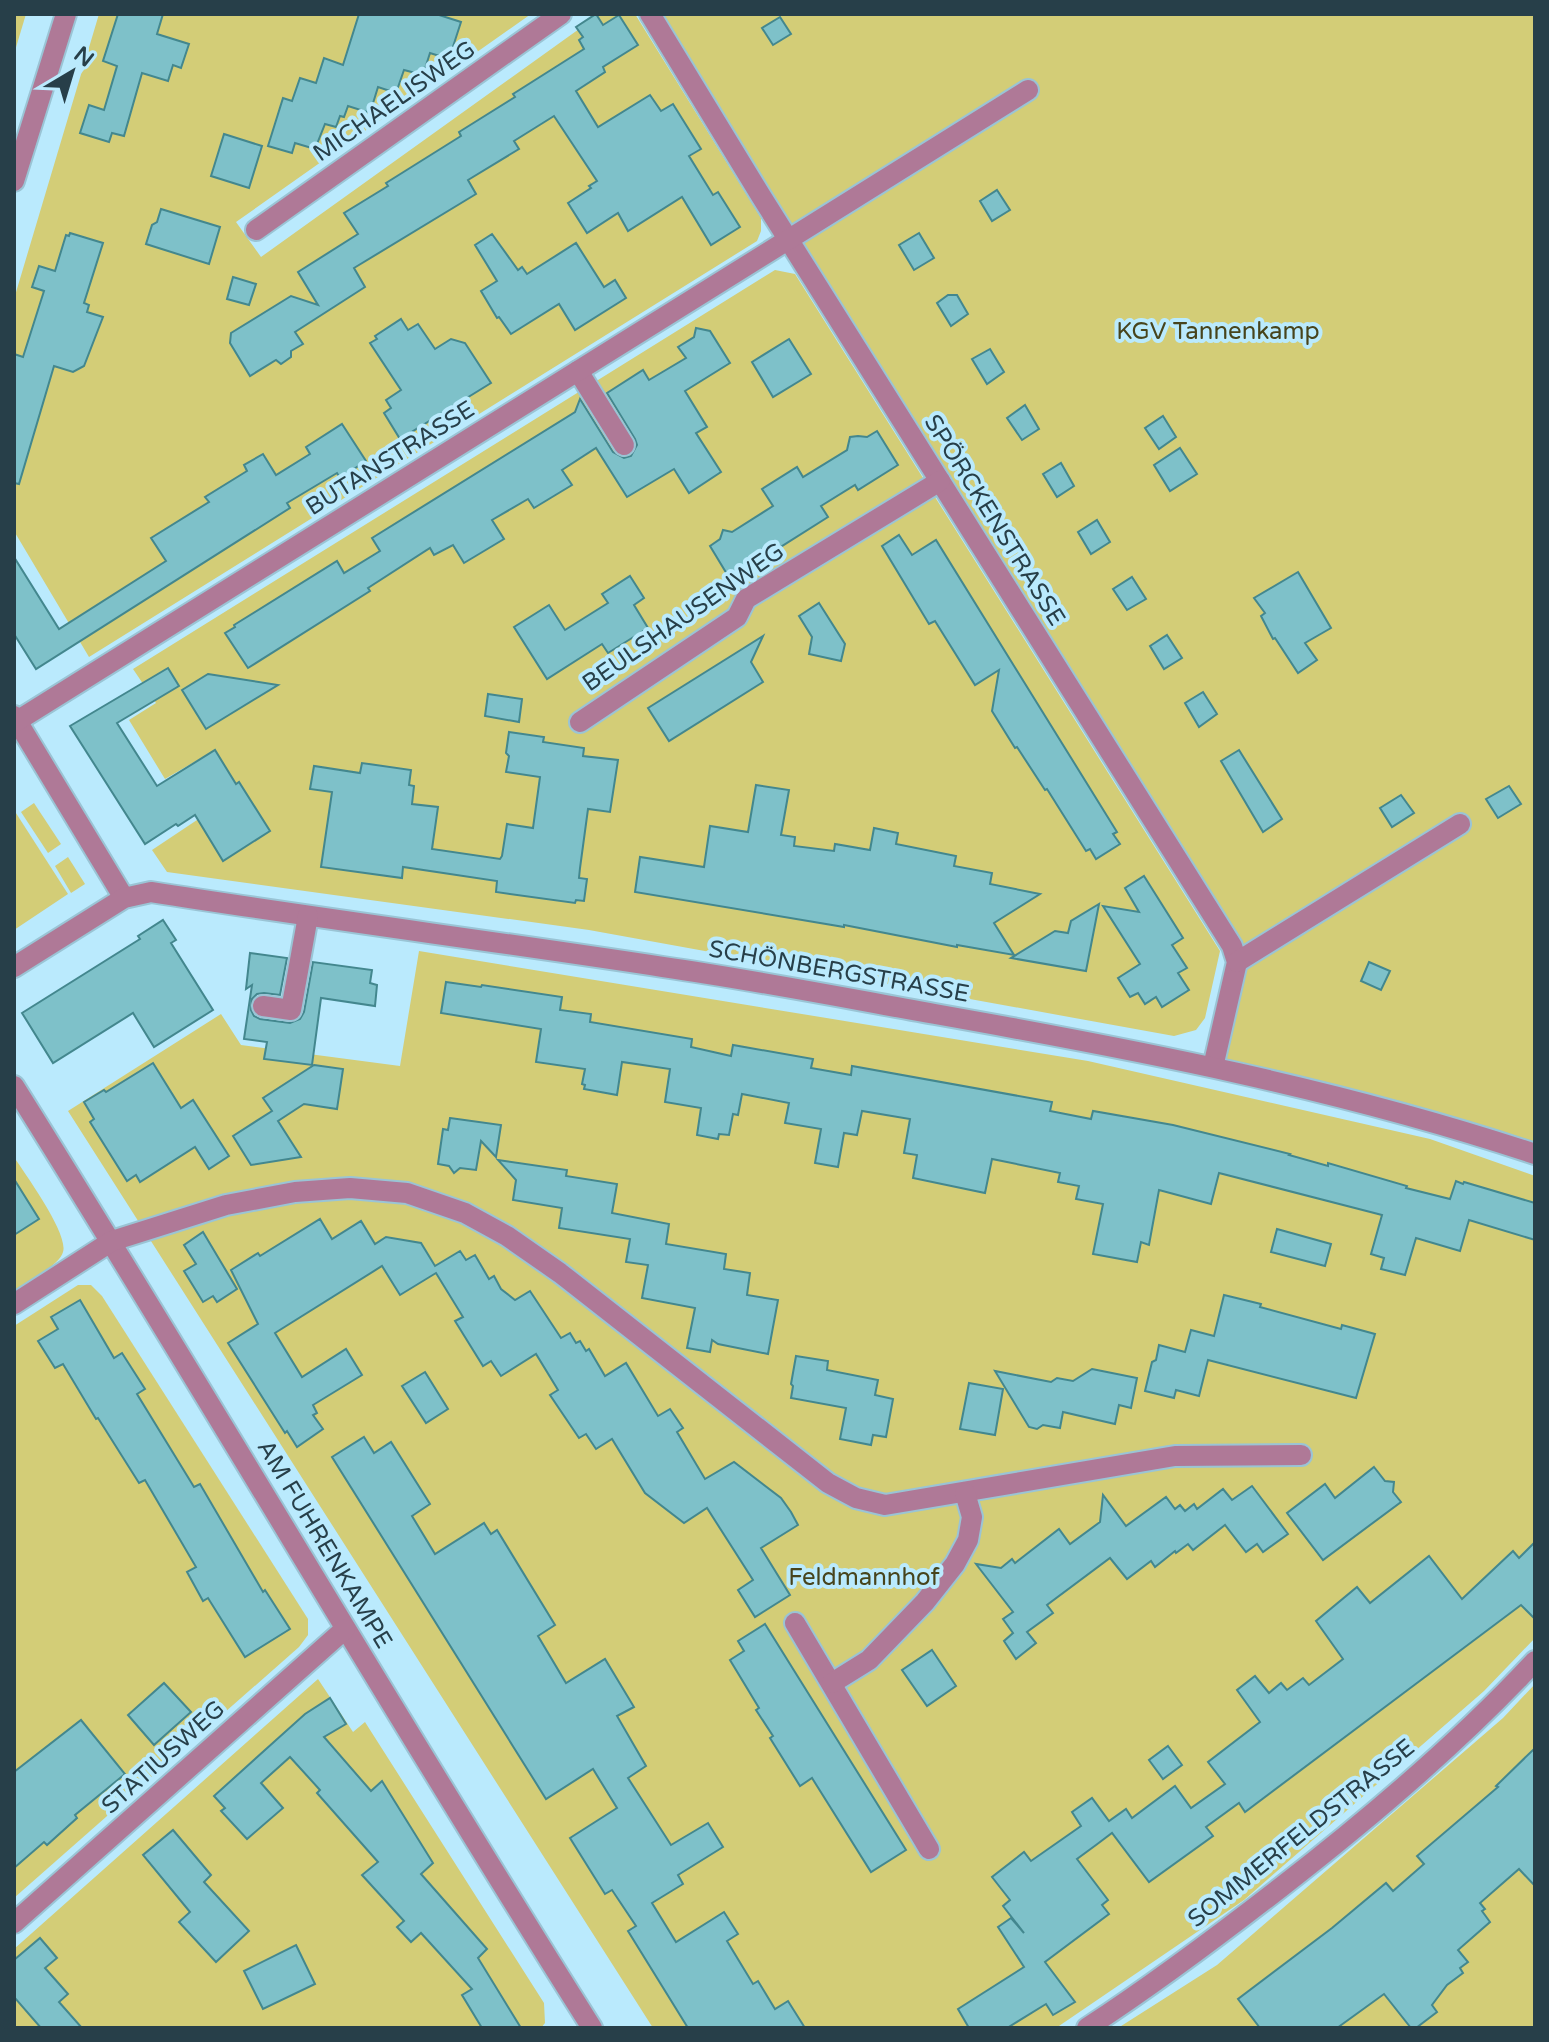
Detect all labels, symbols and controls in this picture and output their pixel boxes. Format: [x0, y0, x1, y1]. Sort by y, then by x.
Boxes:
north arrow [32, 32, 112, 112]
street label: MICHAELISWEG [308, 35, 481, 168]
text: N [69, 41, 99, 73]
park label: KGV Tannenkamp [1116, 317, 1320, 346]
street label: BUTANSTRASSE [301, 395, 480, 522]
street label: SPÖRCKENSTRASSE [918, 409, 1071, 631]
street label: BEULSHAUSENWEG [577, 537, 790, 698]
street label: SCHÖNBERGSTRASSE [706, 934, 971, 1009]
street label: AM FUHRENKAMPE [251, 1435, 398, 1654]
park label: Feldmannhof [788, 1563, 941, 1592]
street label: STATIUSWEG [96, 1695, 231, 1820]
street label: SOMMERFELDSTRASSE [1182, 1733, 1420, 1934]

